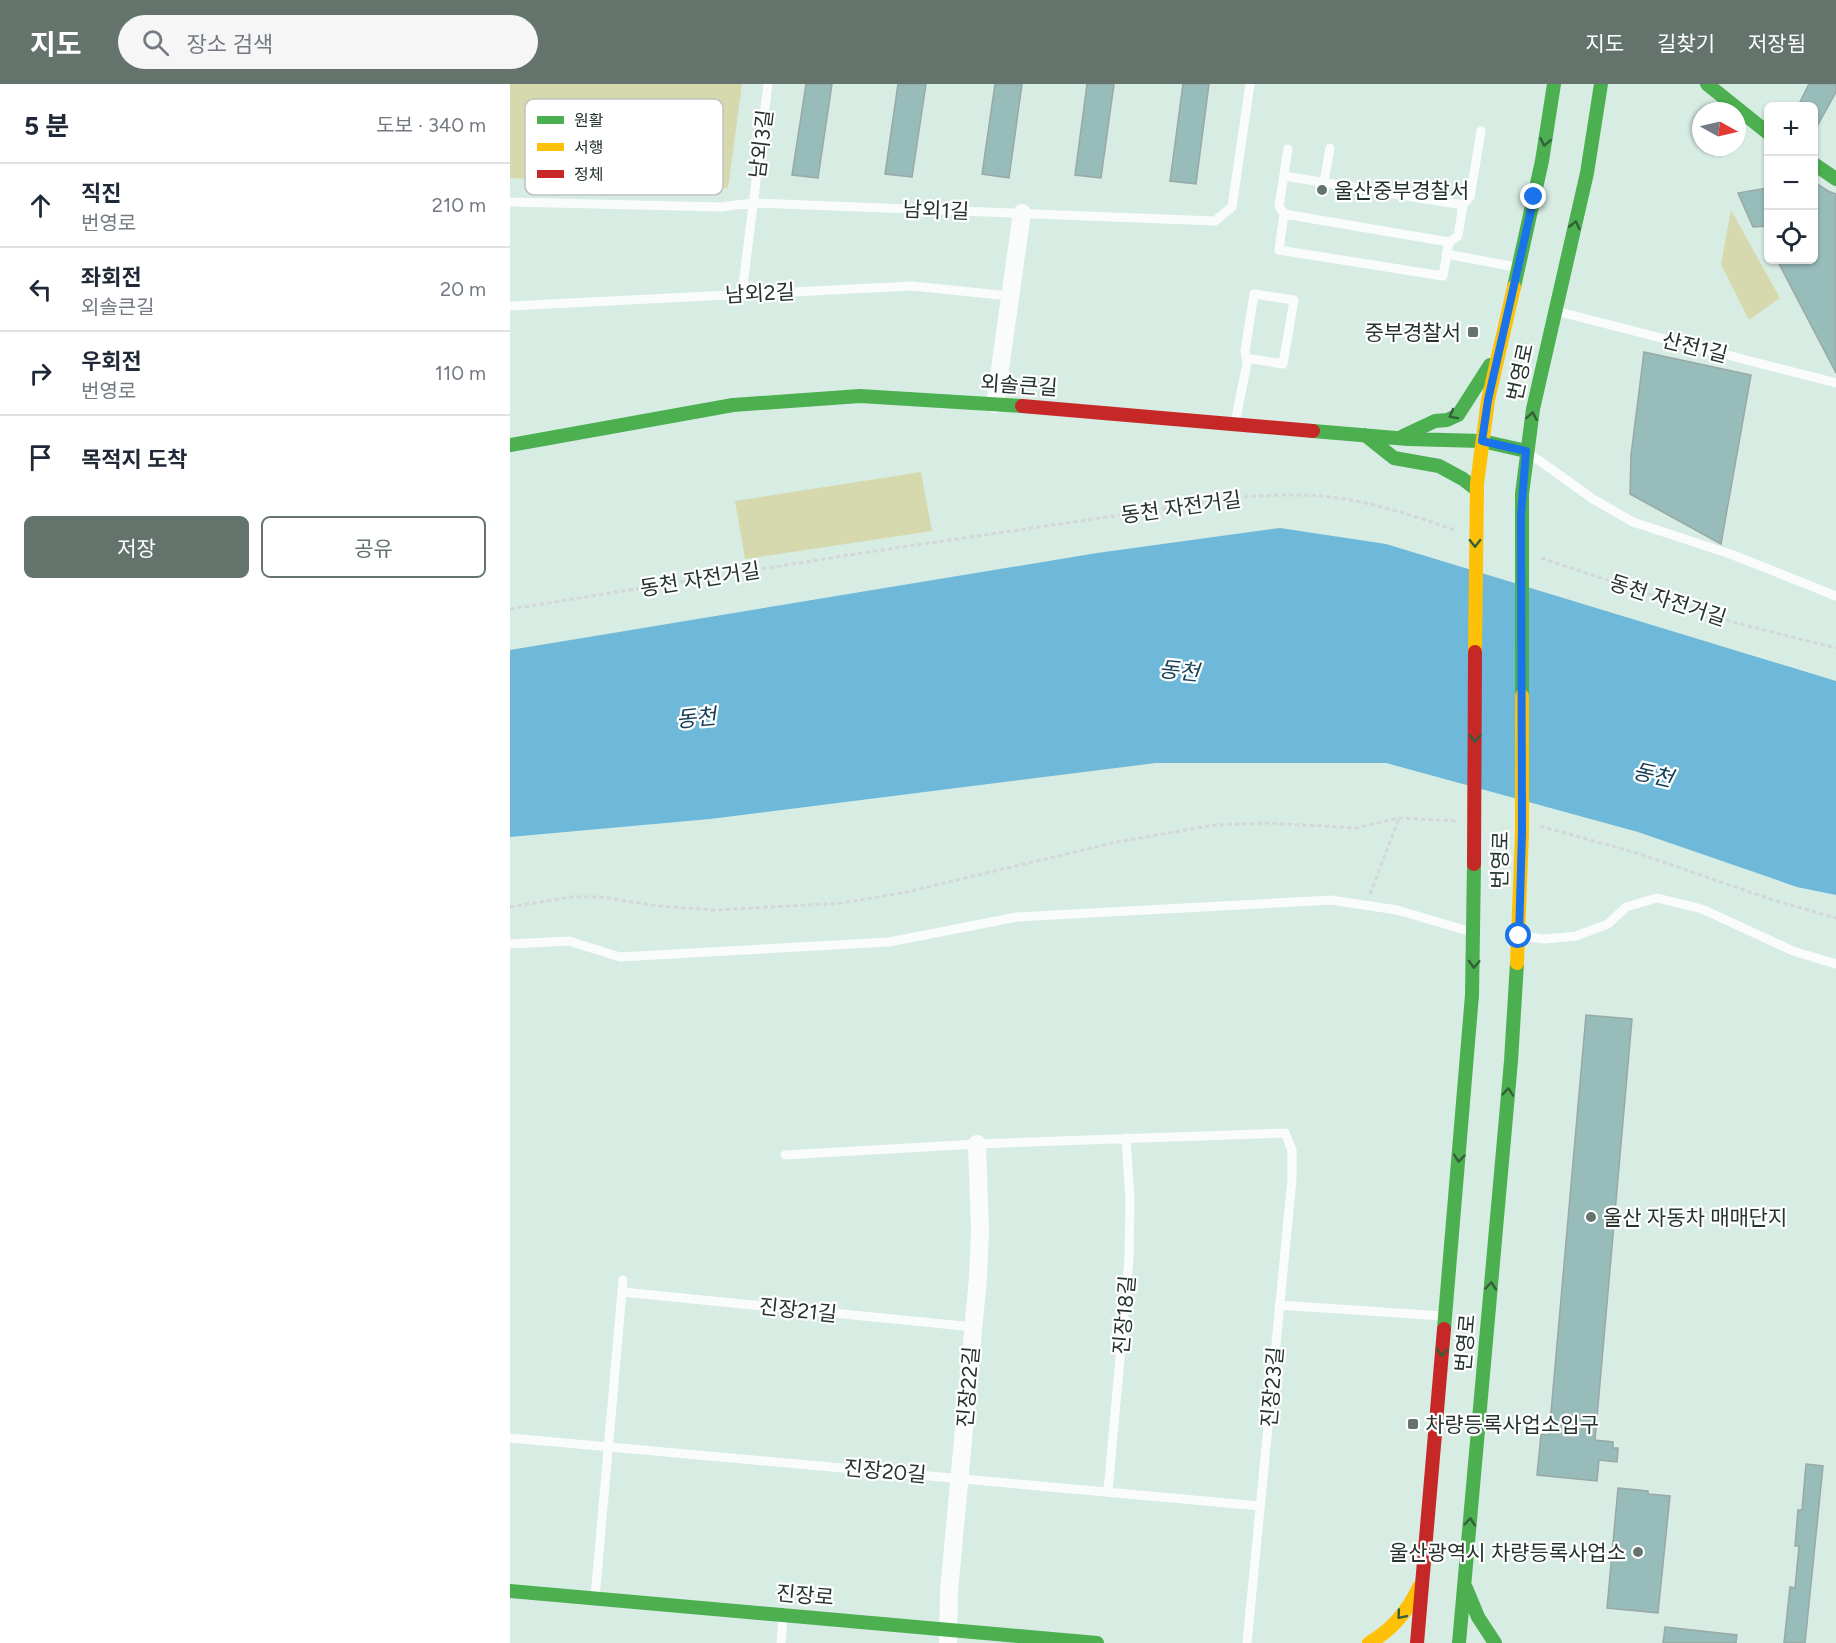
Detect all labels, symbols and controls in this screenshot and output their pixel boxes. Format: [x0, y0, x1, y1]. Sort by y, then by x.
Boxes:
search box [118, 15, 538, 69]
icon: search [139, 26, 172, 59]
text: 지도 [30, 27, 82, 61]
text: 장소 검색 [187, 31, 273, 58]
text: 지도 [1585, 31, 1624, 56]
text: 길찾기 [1657, 31, 1715, 56]
text: 저장됨 [1748, 31, 1806, 56]
legend [525, 99, 723, 195]
north arrow [1692, 102, 1746, 156]
map controls [1764, 102, 1818, 264]
button: + [1764, 102, 1818, 156]
street label: 남외3길 [744, 108, 778, 180]
text: 5 분 [24, 110, 69, 142]
text: 원활 [574, 111, 604, 130]
text: 도보 · 340 m [376, 113, 486, 137]
one-way arrow [1539, 137, 1552, 147]
text: 서행 [574, 138, 603, 157]
button: − [1764, 156, 1818, 210]
text: 정체 [574, 165, 603, 184]
place label: 울산중부경찰서 [1334, 178, 1469, 203]
text: 직진 [81, 180, 121, 207]
marker: 울산중부경찰서 [1315, 183, 1329, 197]
route end [1520, 183, 1546, 209]
icon: ahead [24, 189, 57, 222]
text: 210 m [432, 193, 486, 217]
street label: 남외1길 [902, 196, 970, 224]
button: locate [1764, 210, 1818, 264]
text: 번영로 [81, 211, 136, 235]
one-way arrow [1567, 221, 1580, 231]
text: 좌회전 [81, 264, 142, 291]
icon: left [24, 273, 57, 306]
text: 20 m [440, 277, 486, 301]
street label: 남외2길 [725, 279, 795, 307]
text: 외솔큰길 [81, 295, 155, 319]
place label: 중부경찰서 [1364, 320, 1461, 345]
marker: 중부경찰서 [1466, 325, 1480, 339]
street label: 산전1길 [1660, 327, 1730, 367]
street label: 번영로 [1502, 341, 1538, 403]
text: 우회전 [81, 348, 142, 375]
icon: right [24, 357, 57, 390]
text: 110 m [435, 361, 486, 385]
street label: 외솔큰길 [980, 370, 1058, 400]
text: 번영로 [81, 379, 136, 403]
one-way arrow [1449, 408, 1459, 419]
one-way arrow [1525, 411, 1538, 421]
icon: arrive [24, 441, 57, 474]
text: 목적지 도착 [81, 446, 187, 473]
street label: 동천 자전거길 [1119, 486, 1243, 528]
button: 저장 [24, 516, 249, 578]
button: 공유 [261, 516, 486, 578]
one-way arrow [1469, 538, 1481, 547]
street label: 동천 자전거길 [638, 557, 762, 601]
street label: 동천 자전거길 [1607, 569, 1729, 631]
water label: 동천 [1157, 655, 1203, 687]
water label: 동천 [674, 702, 720, 734]
one-way arrow [1469, 733, 1481, 742]
water label: 동천 [1630, 757, 1678, 793]
street label: 번영로 [1487, 831, 1513, 889]
route start [1505, 922, 1531, 948]
one-way arrow [1467, 959, 1480, 968]
one-way arrow [1501, 1087, 1514, 1096]
one-way arrow [1453, 1154, 1466, 1163]
place label: 울산 자동차 매매단지 [1603, 1205, 1787, 1230]
marker: 울산 자동차 매매단지 [1584, 1210, 1598, 1224]
street label: 진장18길 [1108, 1274, 1140, 1356]
one-way arrow [1484, 1281, 1497, 1290]
street label: 진장21길 [758, 1293, 838, 1327]
street label: 번영로 [1450, 1313, 1480, 1373]
street label: 진장22길 [952, 1345, 984, 1429]
street label: 진장23길 [1256, 1346, 1288, 1428]
one-way arrow [1436, 1348, 1449, 1357]
place label: 차량등록사업소입구 [1425, 1412, 1599, 1437]
marker: 차량등록사업소입구 [1406, 1417, 1420, 1431]
street label: 진장20길 [842, 1455, 928, 1487]
one-way arrow [1463, 1517, 1476, 1527]
place label: 울산광역시 차량등록사업소 [1389, 1540, 1626, 1565]
marker: 울산광역시 차량등록사업소 [1631, 1545, 1645, 1559]
street label: 진장로 [775, 1580, 835, 1610]
one-way arrow [1397, 1608, 1408, 1619]

